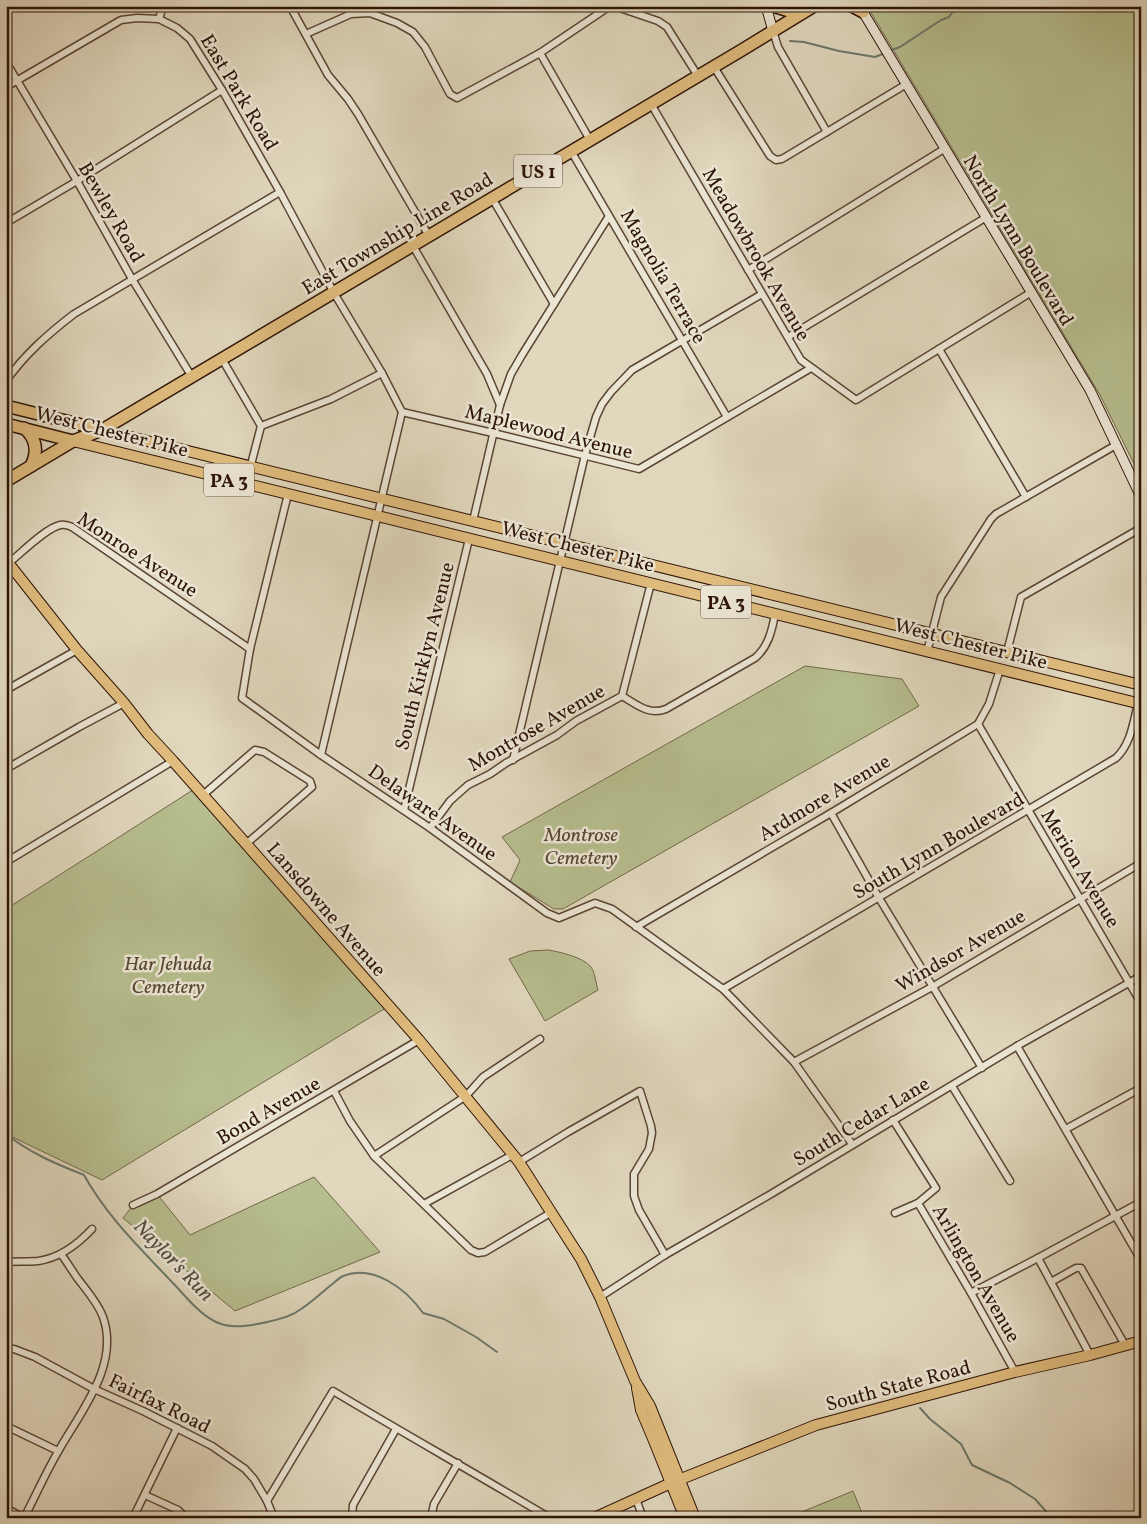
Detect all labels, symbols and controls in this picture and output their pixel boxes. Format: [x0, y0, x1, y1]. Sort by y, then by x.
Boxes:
street label: East Park Road [192, 29, 284, 157]
street label: North Lynn Boulevard [955, 150, 1080, 332]
road number: US 1 [514, 154, 562, 188]
street label: Bewley Road [70, 158, 150, 268]
street label: Meadowbrook Avenue [694, 163, 816, 347]
street label: East Township Line Road [297, 166, 499, 303]
street label: Magnolia Terrace [612, 204, 712, 350]
street label: Maplewood Avenue [462, 399, 636, 467]
street label: West Chester Pike [32, 400, 191, 466]
road number: PA 3 [204, 464, 254, 496]
street label: Monroe Avenue [71, 506, 203, 605]
street label: West Chester Pike [498, 515, 657, 581]
street label: South Kirklyn Avenue [389, 560, 463, 753]
road number: PA 3 [701, 586, 751, 618]
street label: West Chester Pike [891, 612, 1050, 678]
street label: Montrose Avenue [463, 678, 611, 779]
street label: Ardmore Avenue [754, 748, 896, 849]
street label: Delaware Avenue [362, 759, 502, 869]
street label: South Lynn Boulevard [848, 786, 1030, 907]
street label: Merion Avenue [1033, 804, 1126, 934]
park label: Montrose Cemetery [543, 822, 619, 873]
street label: Lansdowne Avenue [259, 837, 392, 984]
street label: Windsor Avenue [891, 903, 1031, 1000]
park label: Har Jehuda Cemetery [124, 951, 212, 1002]
street label: Bond Avenue [212, 1071, 326, 1153]
street label: South Cedar Lane [789, 1071, 936, 1175]
street label: Arlington Avenue [924, 1200, 1026, 1348]
water label: Naylor's Run [126, 1213, 220, 1309]
street label: South State Road [823, 1354, 974, 1420]
street label: Fairfax Road [103, 1368, 215, 1442]

